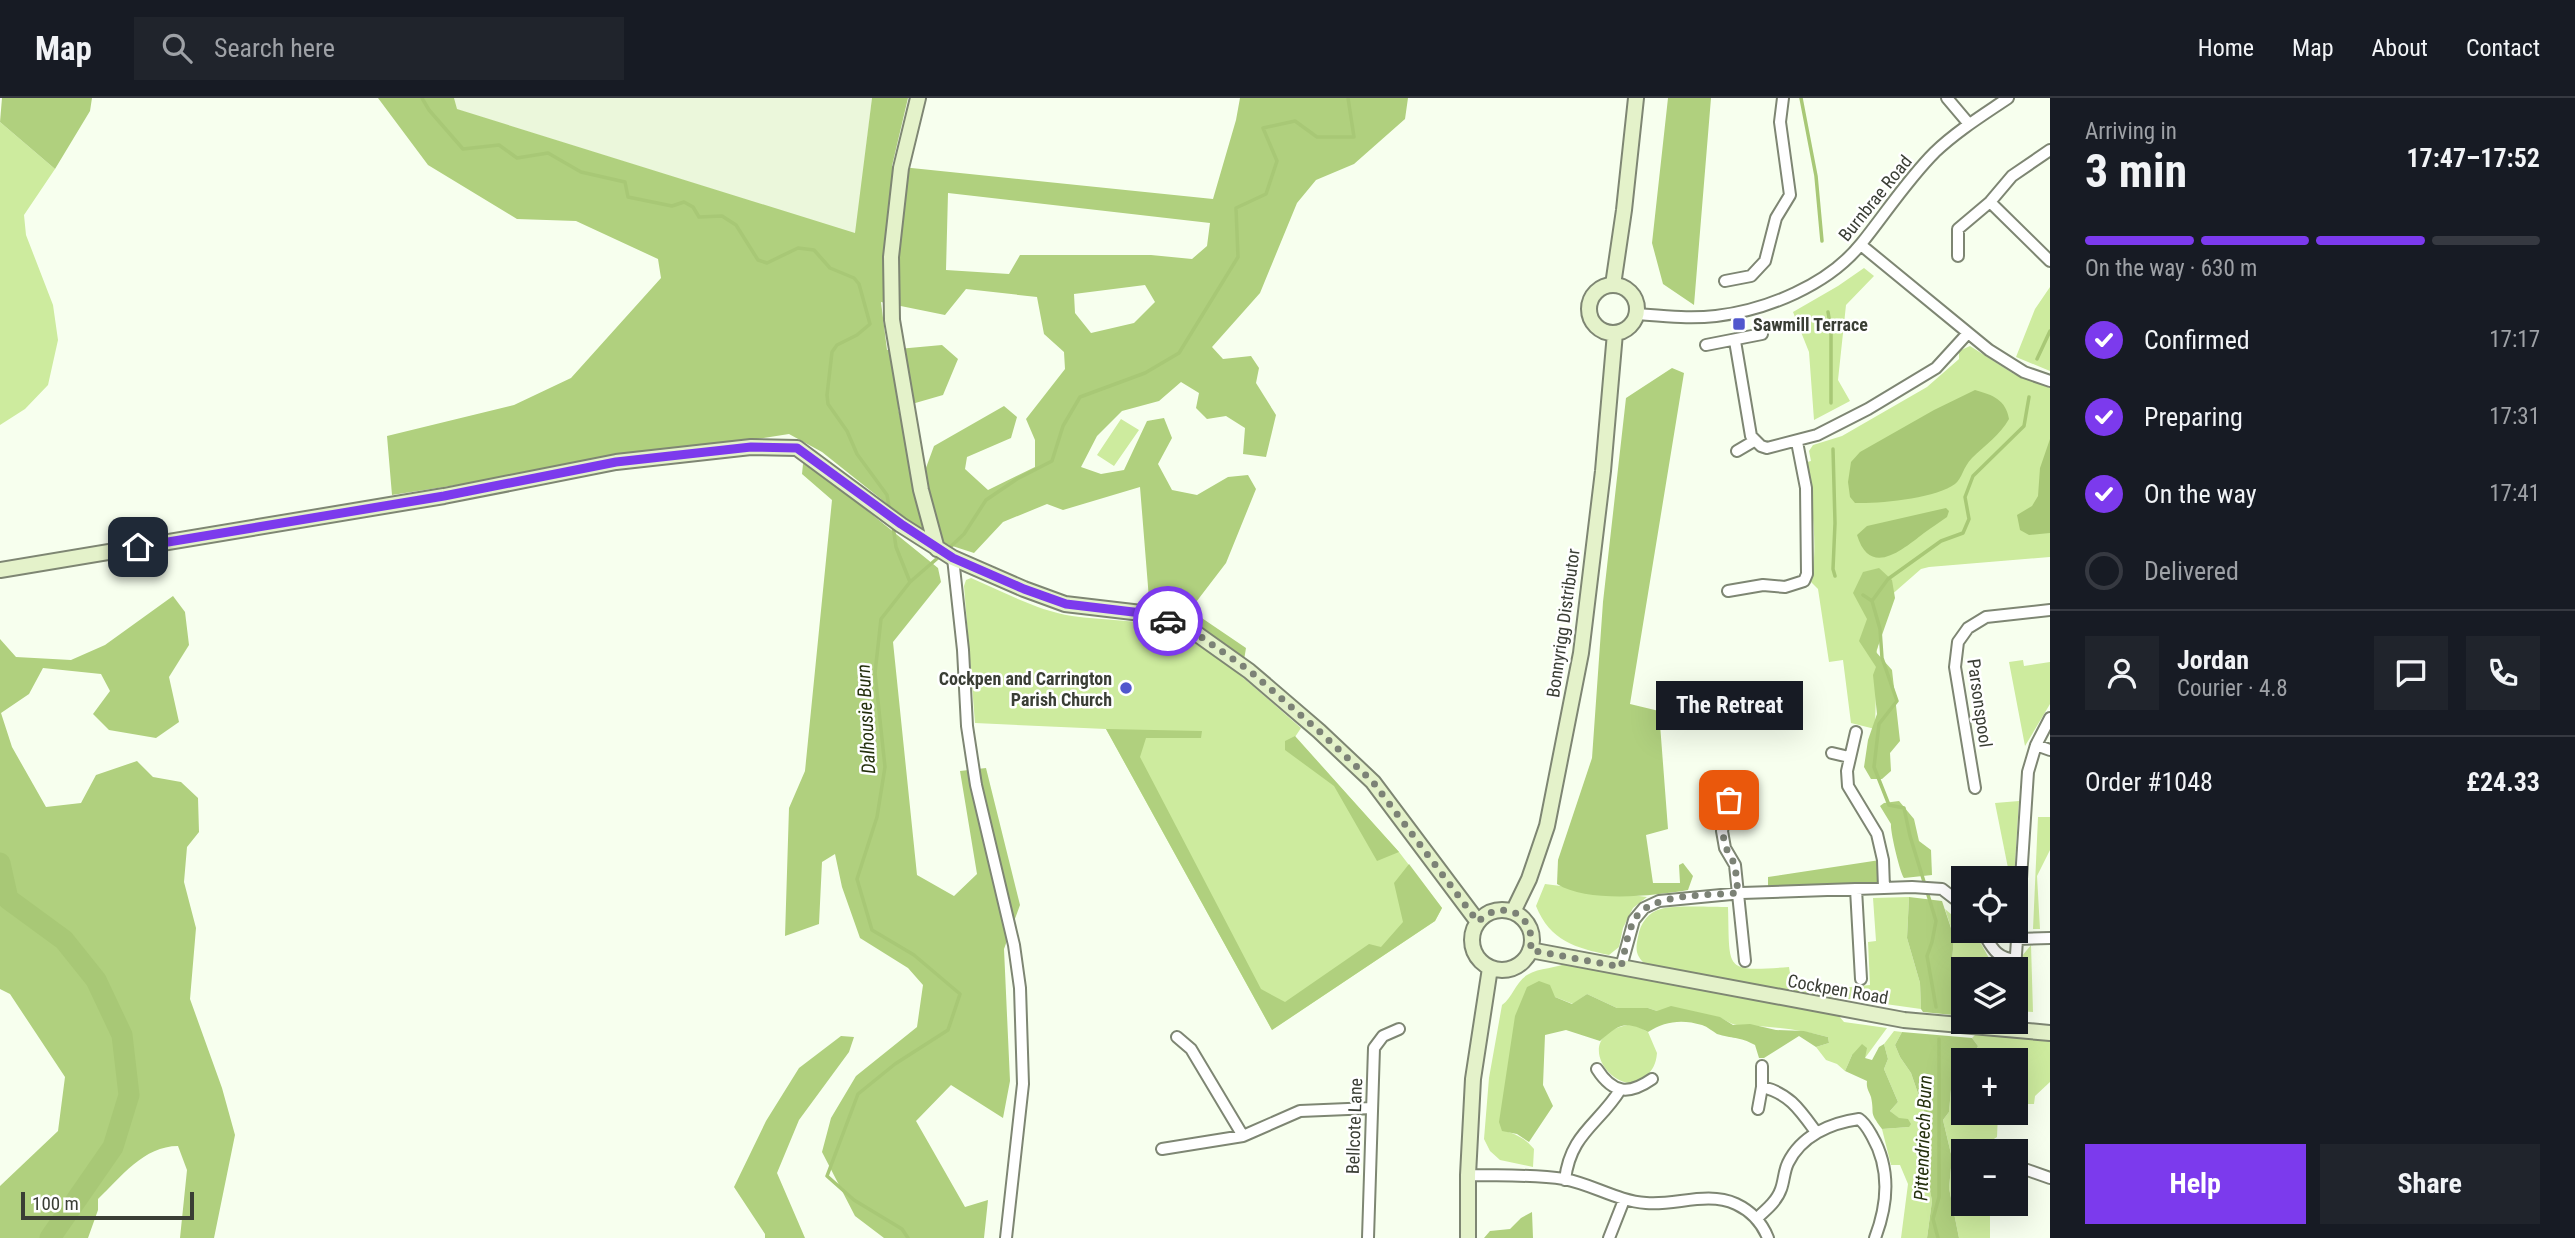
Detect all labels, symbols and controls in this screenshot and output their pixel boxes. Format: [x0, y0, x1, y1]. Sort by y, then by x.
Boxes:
search box [134, 17, 624, 80]
text: Map [35, 29, 92, 68]
icon: search [158, 29, 196, 67]
text: Search here [214, 33, 335, 63]
text: Home [2198, 34, 2254, 62]
text: Map [2292, 34, 2334, 62]
text: About [2372, 34, 2428, 62]
text: Contact [2466, 34, 2540, 62]
text: Arriving in [2085, 118, 2177, 145]
text: 17:47–17:52 [2406, 143, 2540, 173]
text: 3 min [2085, 144, 2187, 198]
street label: Burnbrae Road [1834, 151, 1916, 245]
text: On the way · 630 m [2085, 255, 2257, 282]
place label: Sawmill Terrace [1753, 314, 1868, 335]
marker: Sawmill Terrace [1731, 316, 1747, 332]
icon: check [2085, 321, 2123, 359]
text: Confirmed [2144, 325, 2250, 355]
text: 17:17 [2489, 326, 2540, 353]
icon: check [2085, 398, 2123, 436]
text: Preparing [2144, 402, 2243, 432]
text: 17:31 [2489, 403, 2540, 430]
icon: check [2085, 475, 2123, 513]
text: On the way [2144, 479, 2257, 509]
text: 17:41 [2489, 480, 2540, 507]
pin [108, 517, 168, 577]
icon: home [119, 528, 157, 566]
street label: Bonnyrigg Distributor [1542, 547, 1584, 699]
text: Delivered [2144, 556, 2239, 586]
courier [1133, 586, 1203, 656]
icon: car [1149, 602, 1187, 640]
button: person [2085, 636, 2159, 710]
button: chat [2374, 636, 2448, 710]
button: phone [2466, 636, 2540, 710]
text: Jordan [2177, 645, 2249, 675]
street label: Parsonspool [1963, 657, 1997, 749]
water label: Dalhousie Burn [852, 664, 880, 774]
place label: Cockpen and Carrington Parish Church [939, 668, 1112, 710]
text: Courier · 4.8 [2177, 675, 2288, 702]
marker: Cockpen and Carrington Parish Church [1118, 680, 1134, 696]
callout: The Retreat [1656, 681, 1802, 730]
text: The Retreat [1676, 692, 1783, 719]
text: Order #1048 [2085, 767, 2213, 797]
text: £24.33 [2466, 767, 2540, 797]
pin [1699, 770, 1759, 830]
icon: bag [1710, 781, 1748, 819]
map controls [1951, 866, 2028, 1216]
button: locate [1951, 866, 2028, 943]
button: layers [1951, 957, 2028, 1034]
street label: Cockpen Road [1786, 970, 1890, 1008]
button: + [1951, 1048, 2028, 1125]
water label: Pittendriech Burn [1909, 1075, 1937, 1201]
street label: Bellcote Lane [1342, 1078, 1366, 1174]
button: − [1951, 1139, 2028, 1216]
button: Help [2085, 1144, 2306, 1224]
button: Share [2320, 1144, 2540, 1224]
scale bar [21, 1189, 194, 1221]
text: 100 m [32, 1192, 79, 1215]

